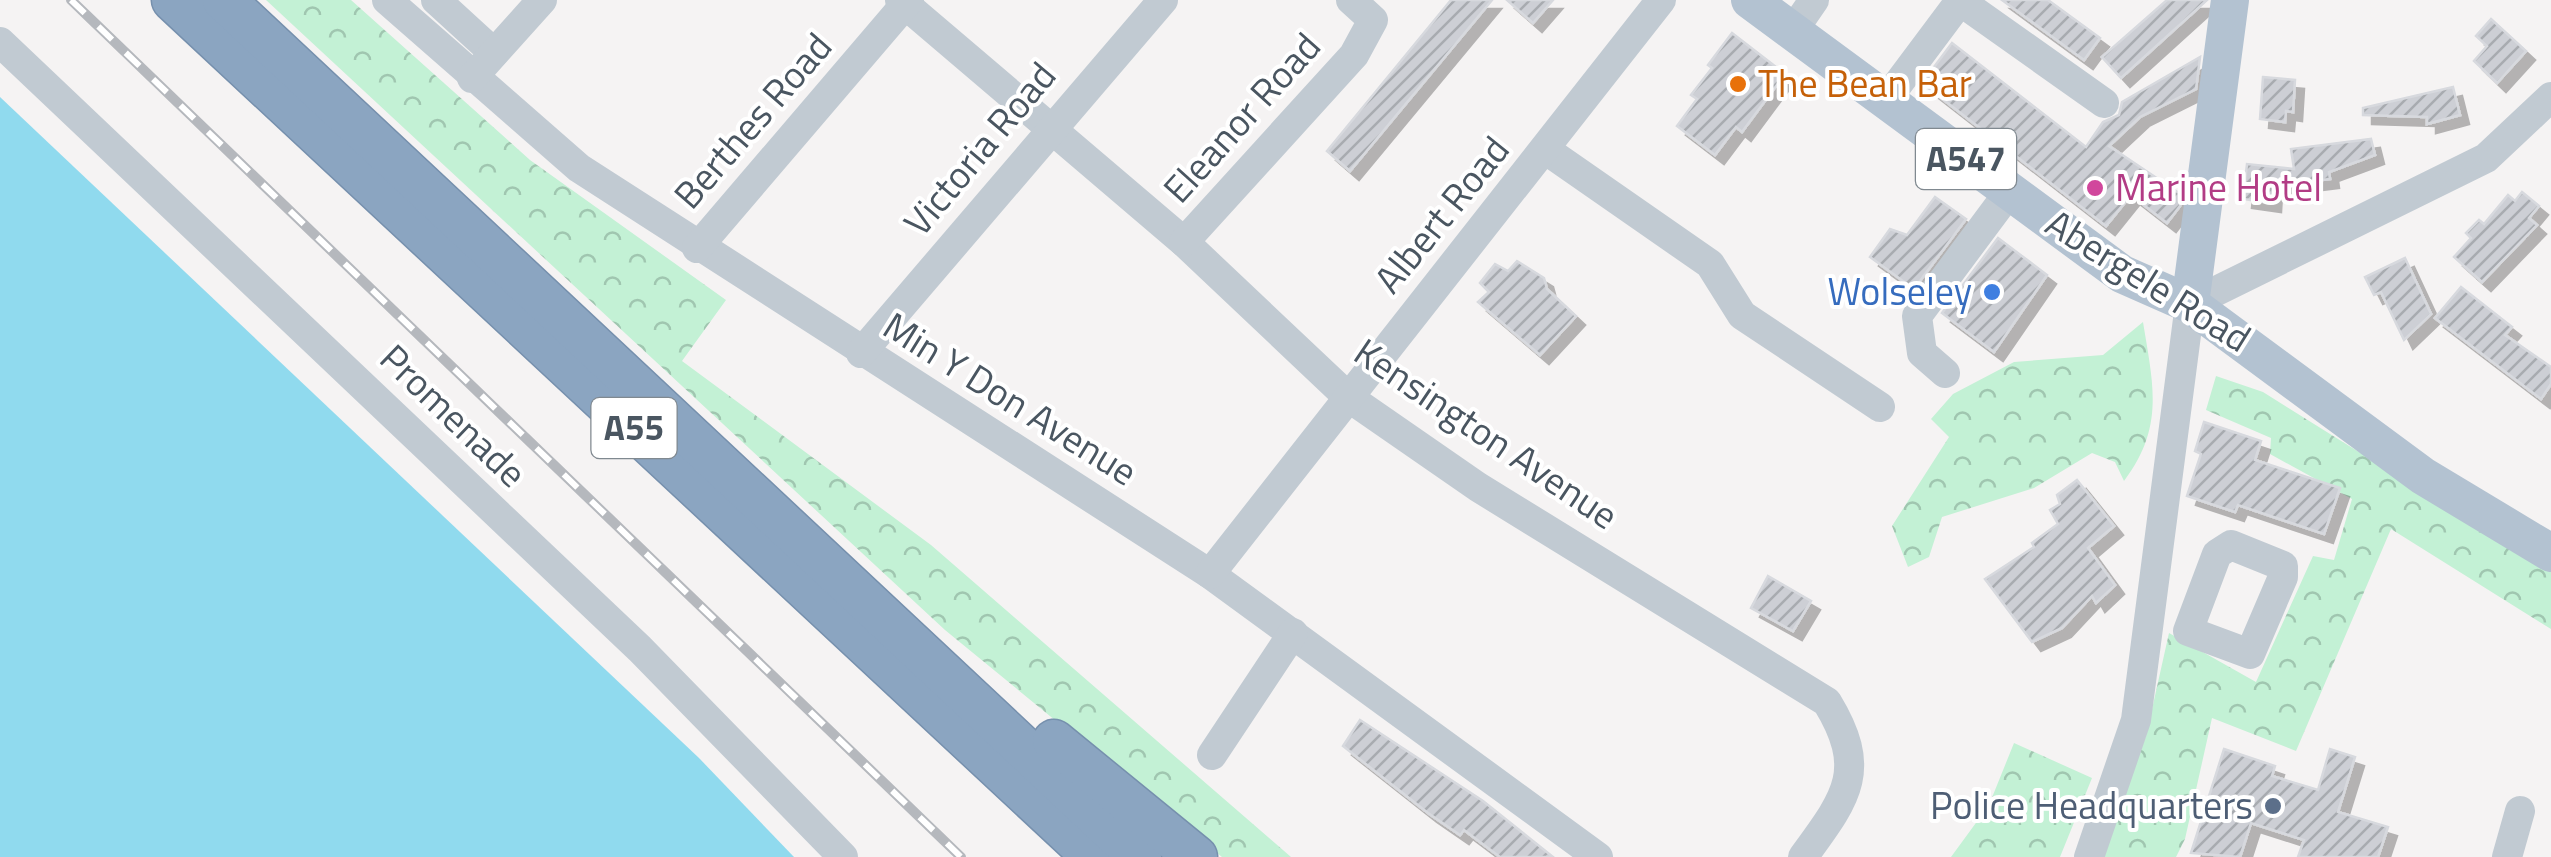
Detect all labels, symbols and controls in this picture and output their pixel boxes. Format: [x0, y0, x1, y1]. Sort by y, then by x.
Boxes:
street label: Berthes Road [659, 19, 845, 221]
street label: Eleanor Road [1149, 19, 1334, 216]
street label: Victoria Road [889, 49, 1069, 248]
place label: The Bean Bar [1758, 54, 1972, 112]
marker: The Bean Bar [1727, 73, 1749, 95]
street label: Albert Road [1360, 123, 1523, 306]
road number: A547 [1916, 129, 2016, 189]
place label: Marine Hotel [2115, 158, 2322, 216]
marker: Marine Hotel [2084, 177, 2106, 199]
street label: Abergele Road [2035, 194, 2262, 366]
place label: Wolseley [1827, 262, 1972, 320]
marker: Wolseley [1981, 281, 2003, 303]
street label: Min Y Don Avenue [872, 297, 1149, 500]
street label: Kensington Avenue [1343, 323, 1630, 543]
street label: Promenade [367, 330, 540, 500]
road number: A55 [592, 398, 676, 458]
place label: Police Headquarters [1930, 776, 2253, 834]
marker: Police Headquarters [2262, 795, 2284, 817]

